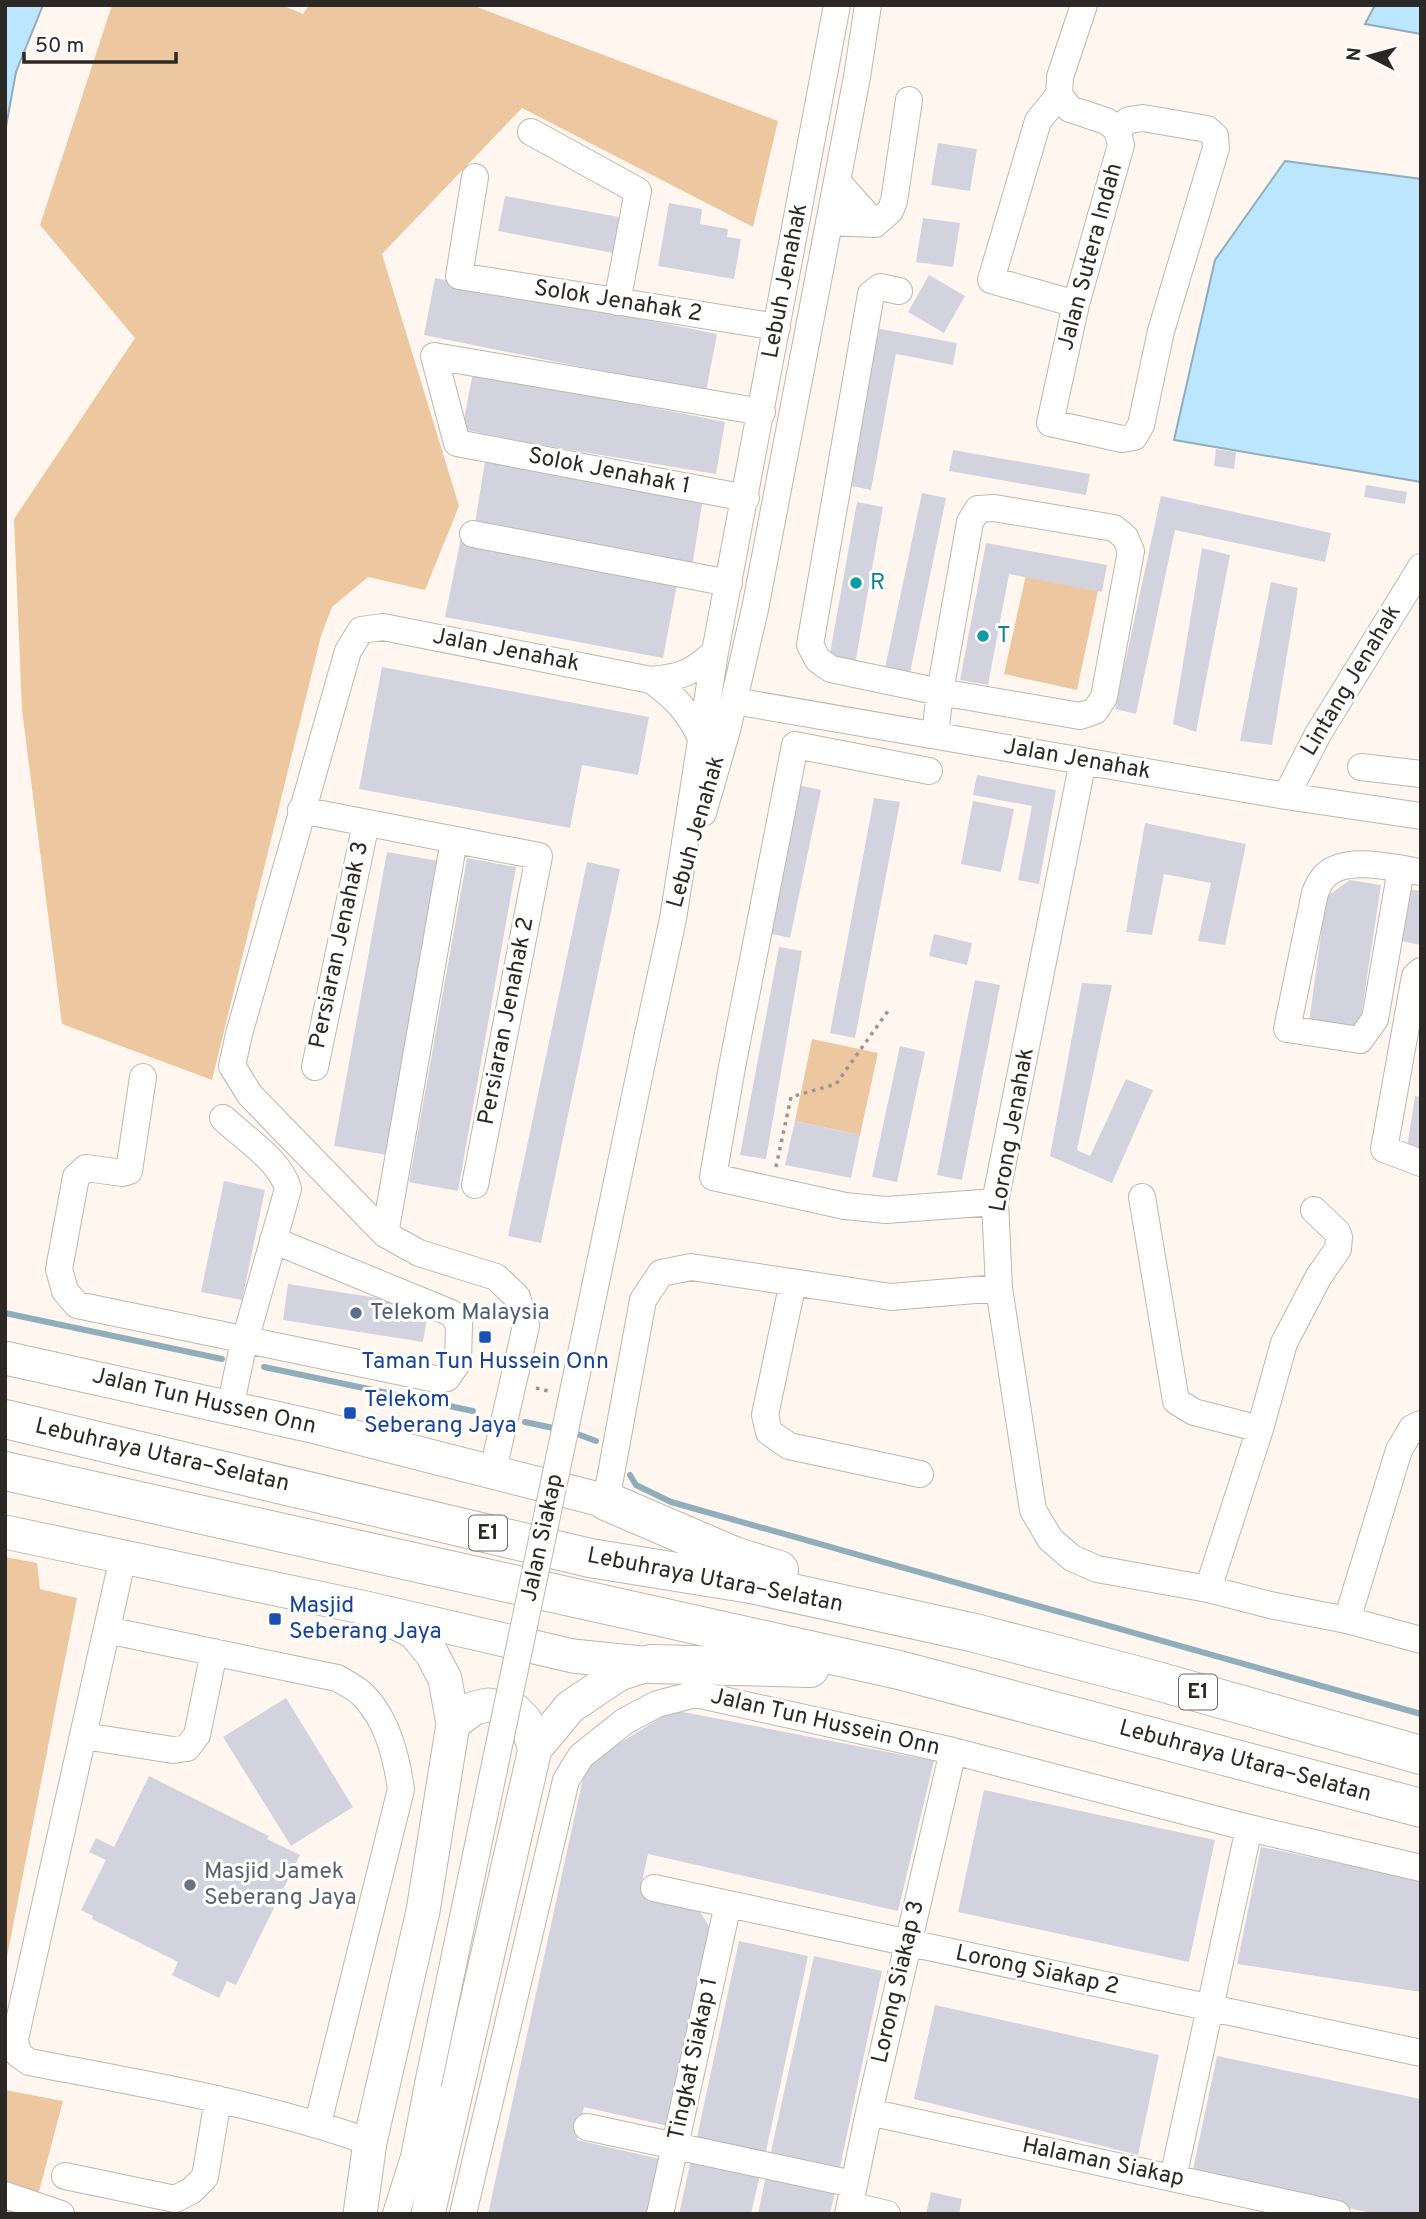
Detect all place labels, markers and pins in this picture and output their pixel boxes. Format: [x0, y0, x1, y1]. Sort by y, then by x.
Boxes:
place label: R [870, 569, 885, 598]
marker: R [848, 575, 864, 591]
place label: T [997, 622, 1010, 651]
marker: T [975, 628, 991, 644]
place label: Telekom Malaysia [370, 1299, 550, 1328]
marker: Telekom Malaysia [348, 1305, 364, 1321]
marker: Taman Tun Hussein Onn [477, 1329, 493, 1345]
place label: Taman Tun Hussein Onn [361, 1348, 609, 1377]
place label: Telekom Seberang Jaya [364, 1386, 517, 1441]
marker: Telekom Seberang Jaya [342, 1405, 358, 1421]
place label: Masjid Seberang Jaya [289, 1592, 442, 1647]
marker: Masjid Seberang Jaya [267, 1611, 283, 1627]
place label: Masjid Jamek Seberang Jaya [204, 1858, 357, 1913]
marker: Masjid Jamek Seberang Jaya [182, 1877, 198, 1893]

